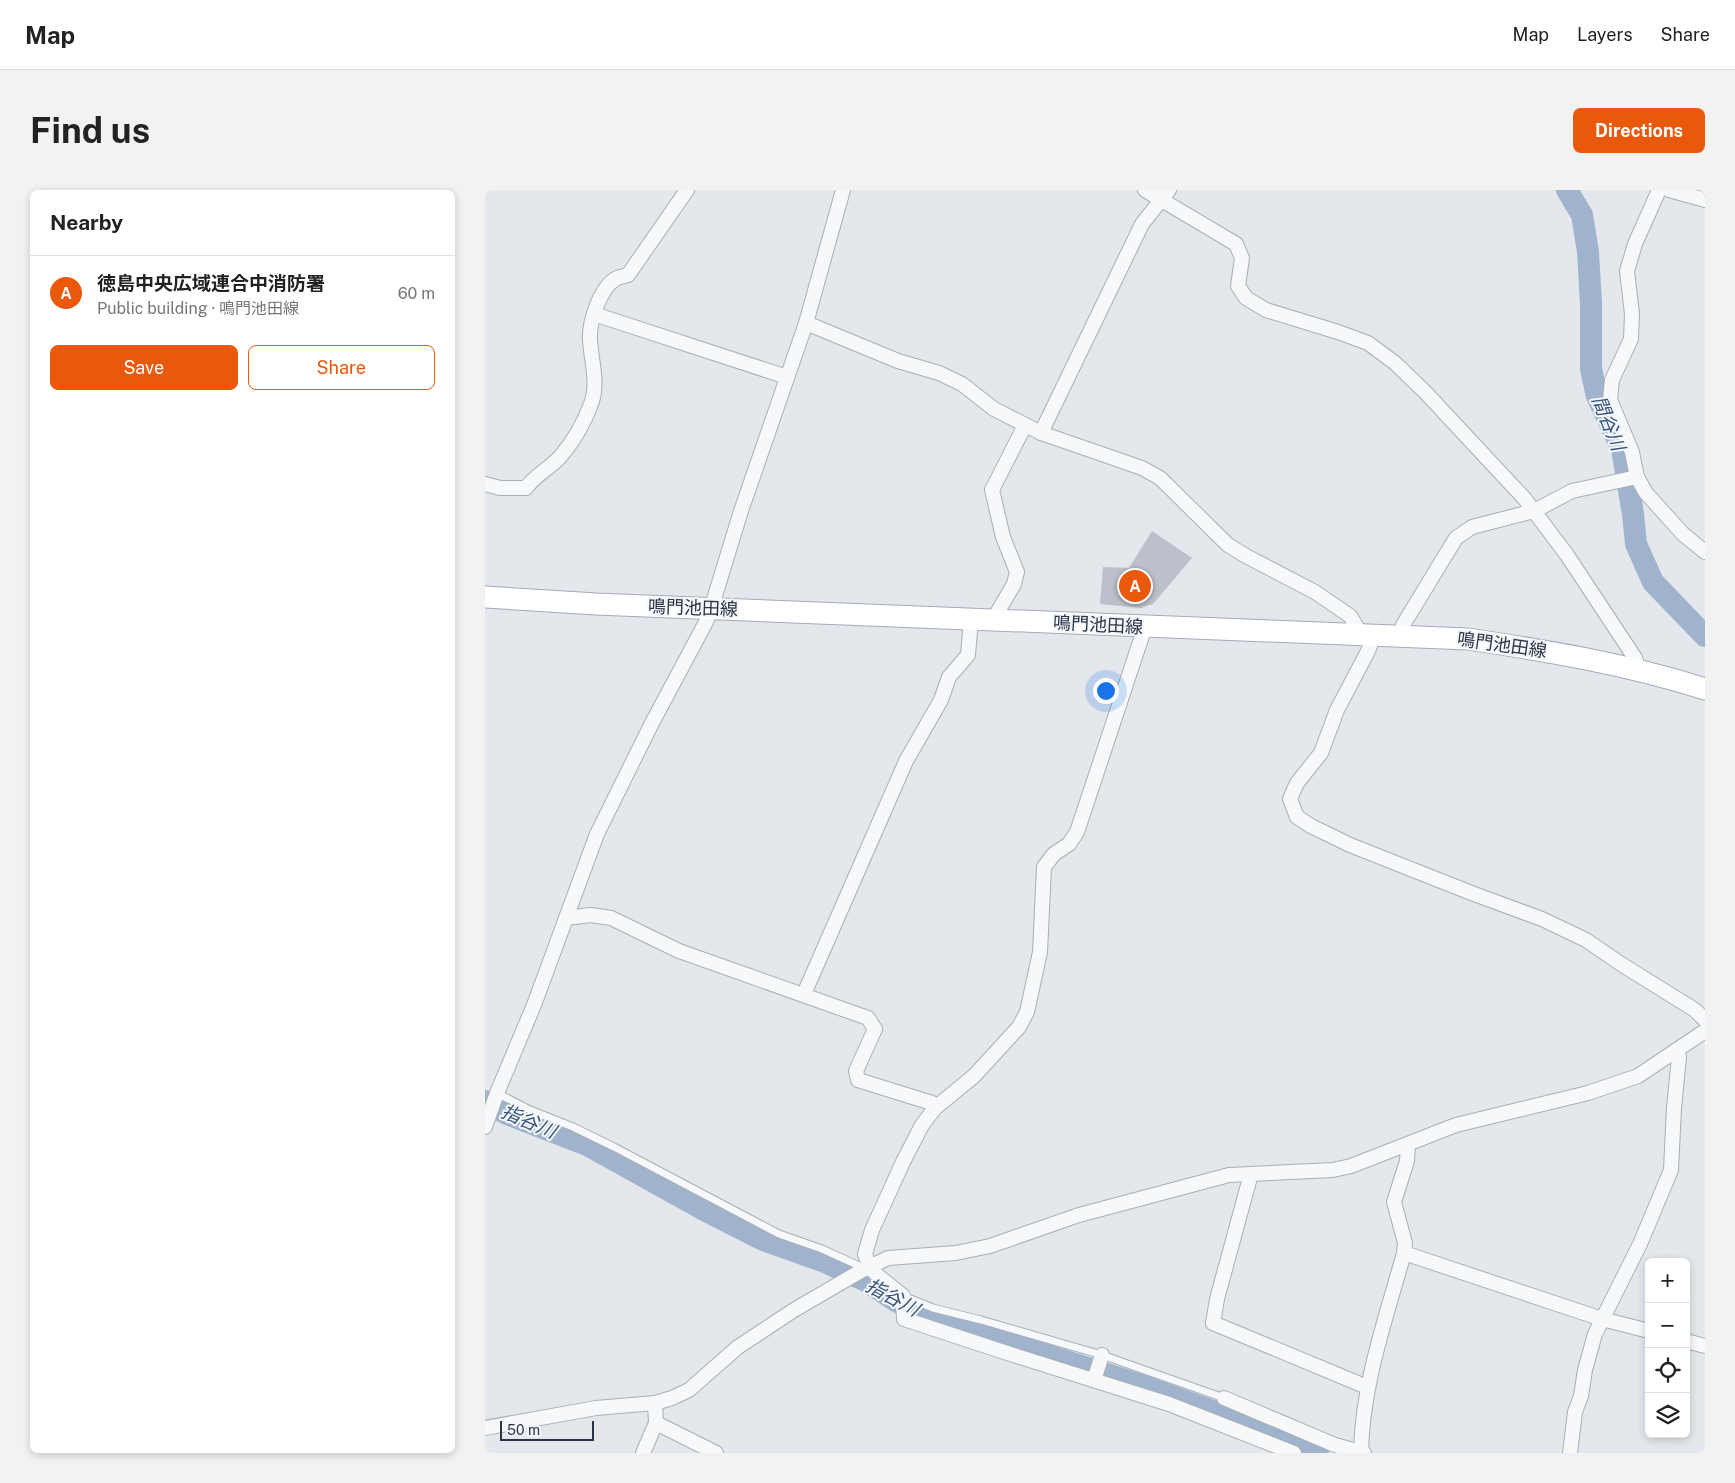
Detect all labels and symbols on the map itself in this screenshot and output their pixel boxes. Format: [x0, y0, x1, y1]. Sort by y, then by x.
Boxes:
water label: 間谷川 [1588, 392, 1631, 455]
pin: A [1119, 567, 1151, 605]
street label: 鳴門池田線 [648, 595, 738, 620]
street label: 鳴門池田線 [1053, 612, 1144, 637]
street label: 鳴門池田線 [1456, 628, 1548, 661]
your location [1093, 678, 1119, 704]
water label: 指谷川 [498, 1100, 561, 1143]
water label: 指谷川 [863, 1274, 925, 1321]
scale bar [500, 1418, 594, 1441]

